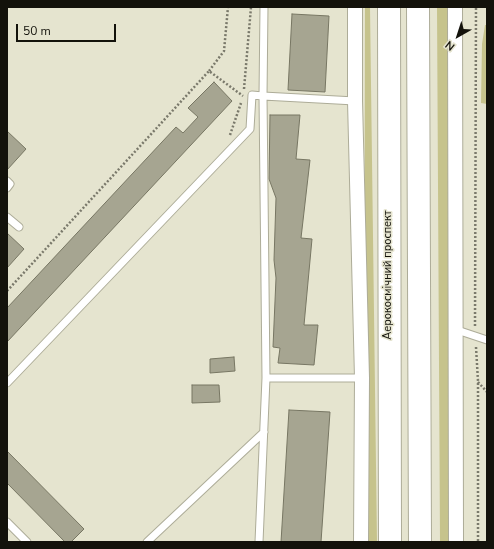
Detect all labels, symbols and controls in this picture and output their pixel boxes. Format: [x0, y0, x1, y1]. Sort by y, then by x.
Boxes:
scale bar [18, 16, 118, 42]
north arrow [438, 16, 478, 56]
text: 50 m [23, 23, 51, 39]
text: N [442, 37, 458, 54]
street label: Аерокосмічний проспект [381, 210, 395, 340]

